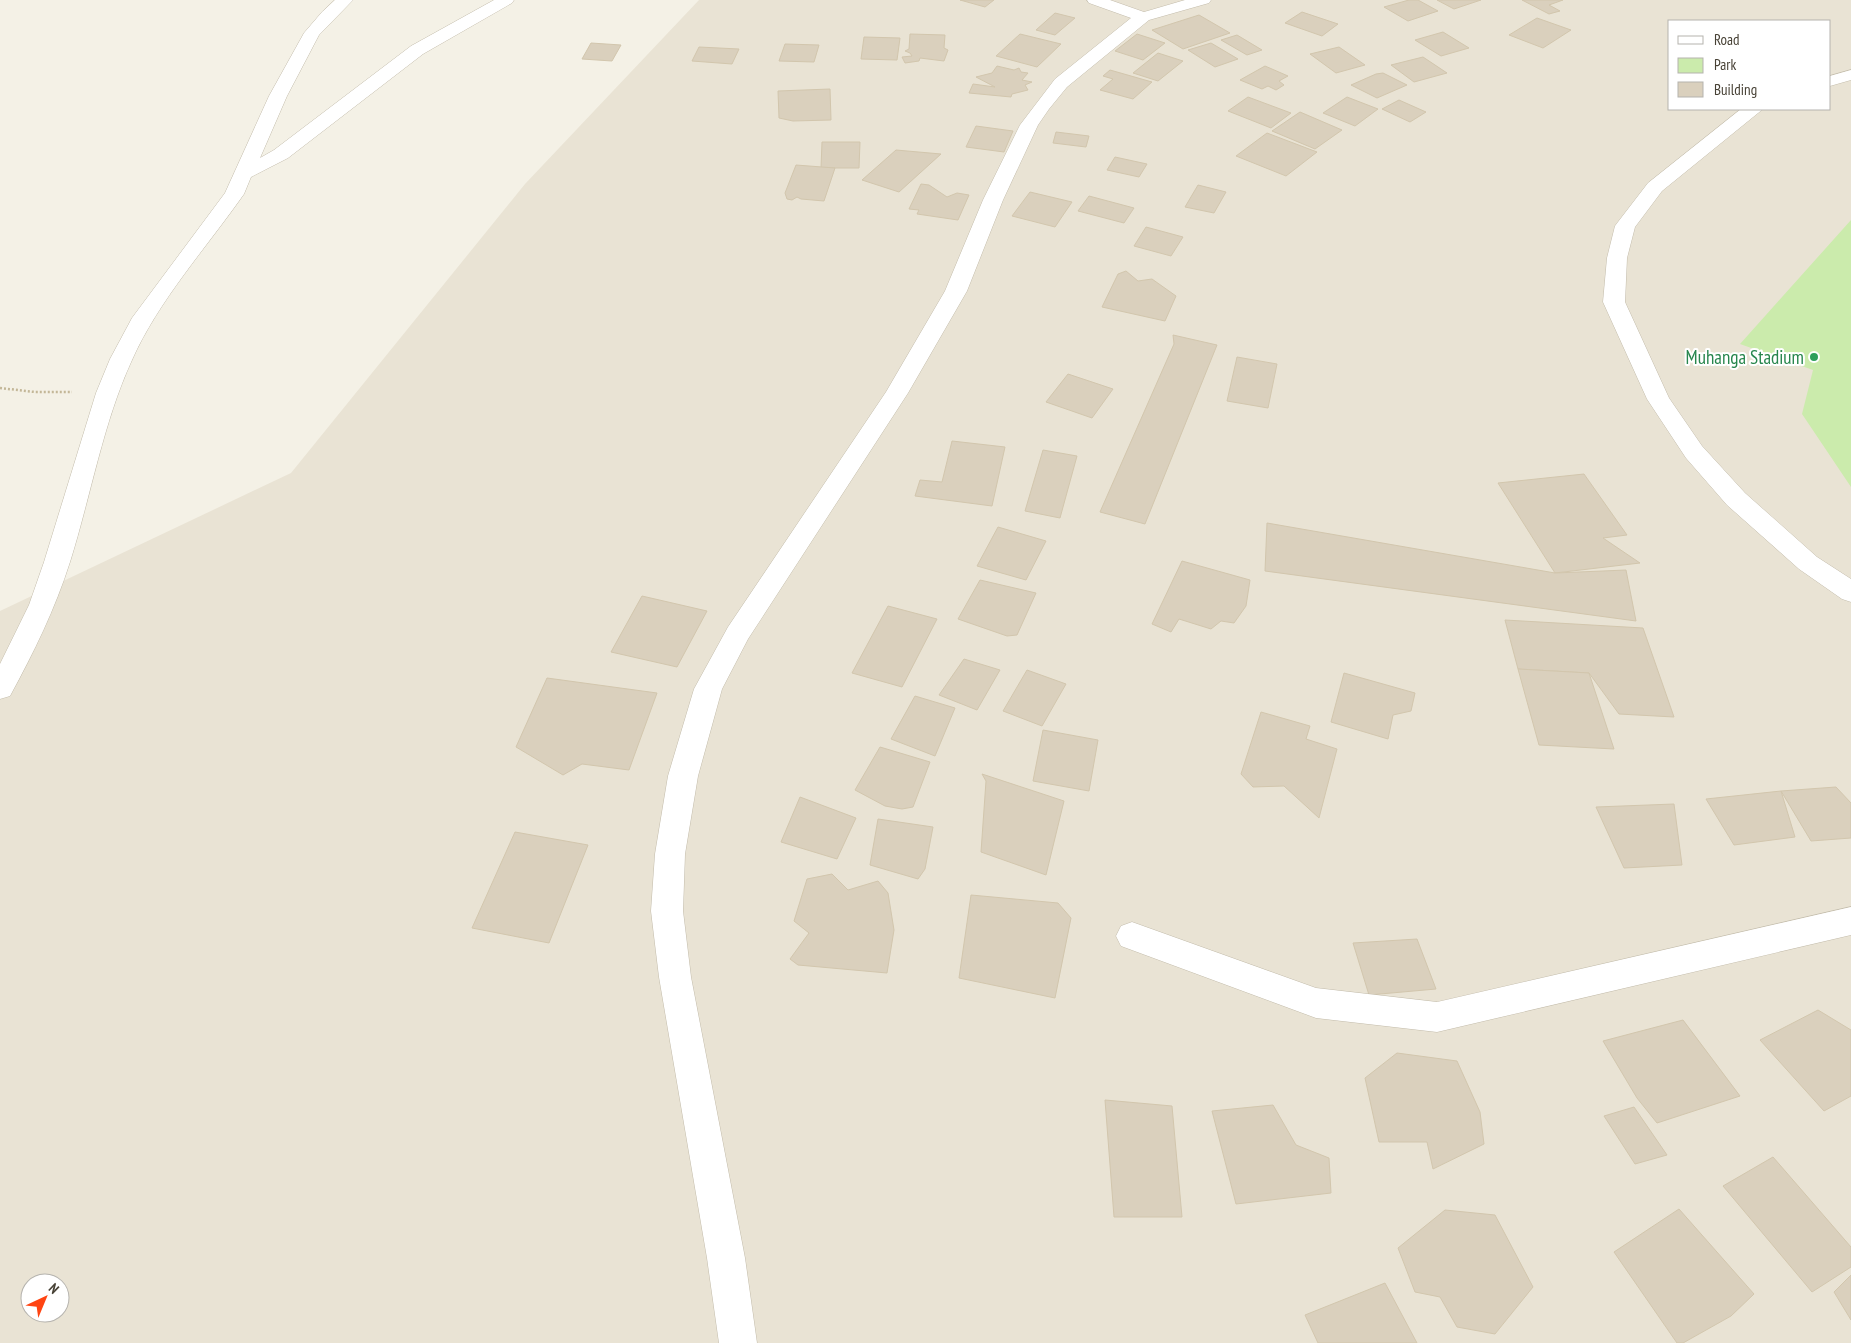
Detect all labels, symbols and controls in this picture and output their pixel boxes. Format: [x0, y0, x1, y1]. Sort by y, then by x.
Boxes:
legend [1668, 20, 1831, 110]
text: Road [1714, 30, 1740, 49]
text: Park [1714, 55, 1736, 74]
text: Building [1714, 80, 1757, 99]
place label: Muhanga Stadium [1686, 345, 1804, 369]
marker: Muhanga Stadium [1808, 351, 1820, 363]
north arrow [20, 1273, 70, 1323]
text: N [45, 1280, 63, 1298]

